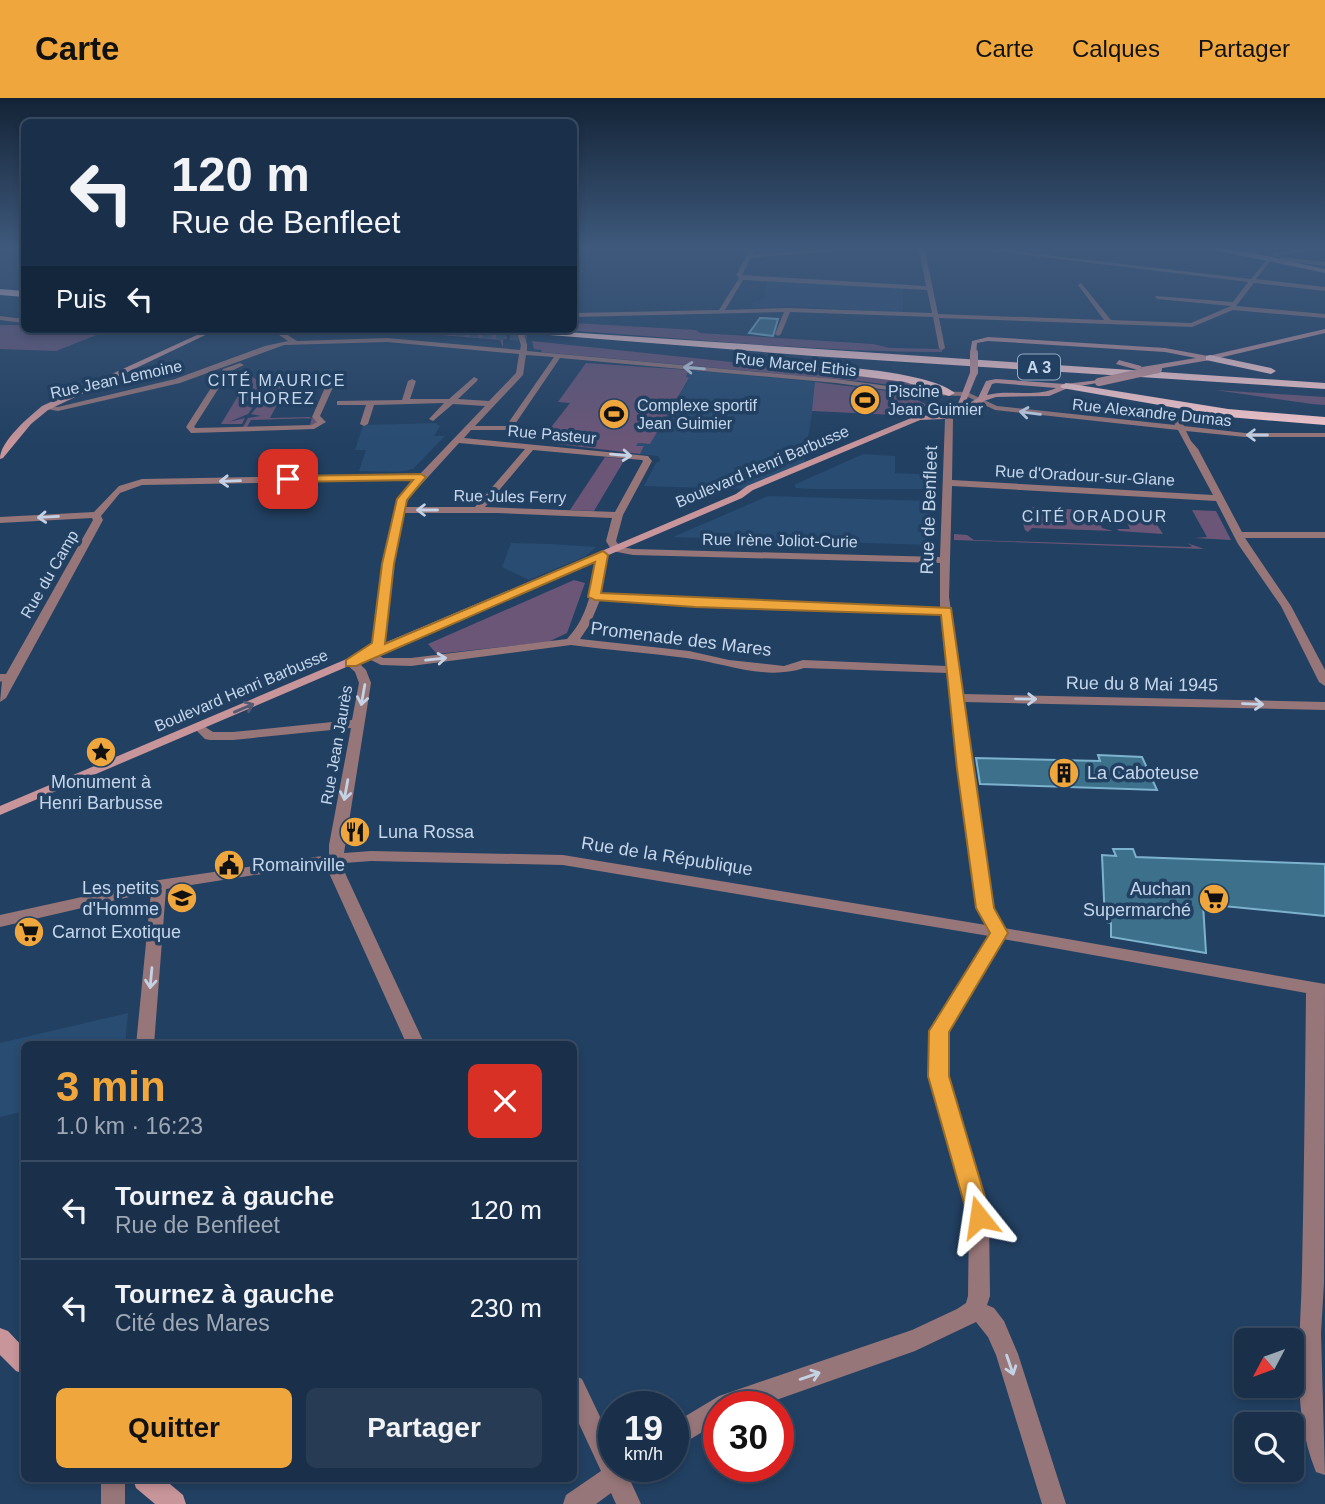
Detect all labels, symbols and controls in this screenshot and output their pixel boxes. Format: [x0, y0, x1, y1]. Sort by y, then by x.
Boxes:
text: Carte [35, 30, 119, 67]
text: Carte [975, 35, 1034, 62]
text: Calques [1072, 35, 1160, 62]
text: Partager [1198, 35, 1290, 62]
icon: left [56, 147, 147, 238]
text: 120 m [171, 147, 310, 201]
text: Rue de Benfleet [171, 204, 401, 240]
icon: left [121, 280, 159, 318]
text: Puis [56, 284, 107, 314]
street label: Rue Marcel Ethis [734, 350, 857, 379]
road number: A 3 [1018, 354, 1060, 380]
street label: Rue Jean Lemoine [49, 357, 184, 402]
one-way arrow [684, 361, 706, 374]
district label: CITÉ MAURICE THOREZ [208, 371, 346, 407]
sports icon: Piscine Jean Guimier [848, 383, 882, 417]
place label: Piscine Jean Guimier [888, 383, 984, 418]
street label: Rue Alexandre Dumas [1071, 396, 1232, 429]
sports icon: Complexe sportif Jean Guimier [597, 397, 631, 431]
place label: Complexe sportif Jean Guimier [637, 397, 758, 432]
one-way arrow [1020, 406, 1042, 419]
street label: Rue Pasteur [507, 422, 598, 447]
street label: Boulevard Henri Barbusse [673, 422, 852, 511]
one-way arrow [1246, 428, 1269, 442]
street label: Rue de Benfleet [917, 445, 941, 575]
pin [258, 449, 318, 509]
one-way arrow [609, 449, 632, 462]
icon: arrive [269, 460, 307, 498]
street label: Rue d'Oradour-sur-Glane [995, 462, 1175, 489]
one-way arrow [219, 474, 242, 487]
street label: Rue Jules Ferry [453, 487, 567, 506]
one-way arrow [416, 503, 439, 517]
district label: CITÉ ORADOUR [1022, 507, 1168, 525]
one-way arrow [37, 511, 60, 524]
street label: Rue du Camp [17, 527, 82, 621]
street label: Rue Irène Joliot-Curie [702, 531, 858, 550]
street label: Promenade des Mares [589, 618, 773, 660]
street label: Boulevard Henri Barbusse [152, 646, 331, 735]
one-way arrow [424, 653, 447, 666]
street label: Rue du 8 Mai 1945 [1066, 673, 1218, 695]
one-way arrow [356, 683, 369, 706]
street label: Rue Jean Jaurès [318, 684, 355, 806]
one-way arrow [1014, 692, 1037, 706]
one-way arrow [1241, 698, 1264, 711]
one-way arrow [233, 700, 254, 713]
place icon: Monument à Henri Barbusse [84, 735, 118, 769]
building icon: La Caboteuse [1047, 756, 1081, 790]
place label: La Caboteuse [1087, 763, 1199, 783]
place label: Monument à Henri Barbusse [39, 772, 163, 813]
one-way arrow [339, 778, 352, 801]
restaurant icon: Luna Rossa [338, 815, 372, 849]
place label: Luna Rossa [378, 822, 475, 842]
street label: Rue de la République [580, 833, 754, 879]
public building icon: Romainville [212, 848, 246, 882]
place label: Romainville [252, 855, 345, 875]
place label: Les petits d'Homme [82, 878, 159, 919]
place label: Auchan Supermarché [1083, 879, 1191, 920]
school or university icon: Les petits d'Homme [165, 881, 199, 915]
supermarket icon: Auchan Supermarché [1197, 882, 1231, 916]
supermarket icon: Carnot Exotique [12, 915, 46, 949]
place label: Carnot Exotique [52, 922, 181, 942]
one-way arrow [144, 966, 157, 988]
text: 3 min [56, 1063, 166, 1110]
button: close [468, 1064, 542, 1138]
text: 1.0 km · 16:23 [56, 1113, 203, 1139]
position arrow [942, 1180, 1016, 1254]
text: Tournez à gauche [115, 1181, 334, 1211]
icon: left [56, 1191, 94, 1229]
text: 120 m [470, 1195, 542, 1225]
text: Rue de Benfleet [115, 1212, 280, 1238]
text: Tournez à gauche [115, 1279, 334, 1309]
icon: left [56, 1289, 94, 1327]
text: 230 m [470, 1293, 542, 1323]
text: Cité des Mares [115, 1310, 270, 1336]
north arrow [1234, 1328, 1304, 1398]
map controls [1234, 1328, 1304, 1482]
one-way arrow [1005, 1353, 1017, 1375]
one-way arrow [799, 1369, 821, 1381]
button: Quitter [56, 1388, 292, 1468]
button: Partager [306, 1388, 542, 1468]
speed limit sign: 30 [703, 1391, 794, 1482]
text: 19 [624, 1408, 663, 1447]
button: search [1234, 1412, 1304, 1482]
text: km/h [624, 1444, 663, 1464]

